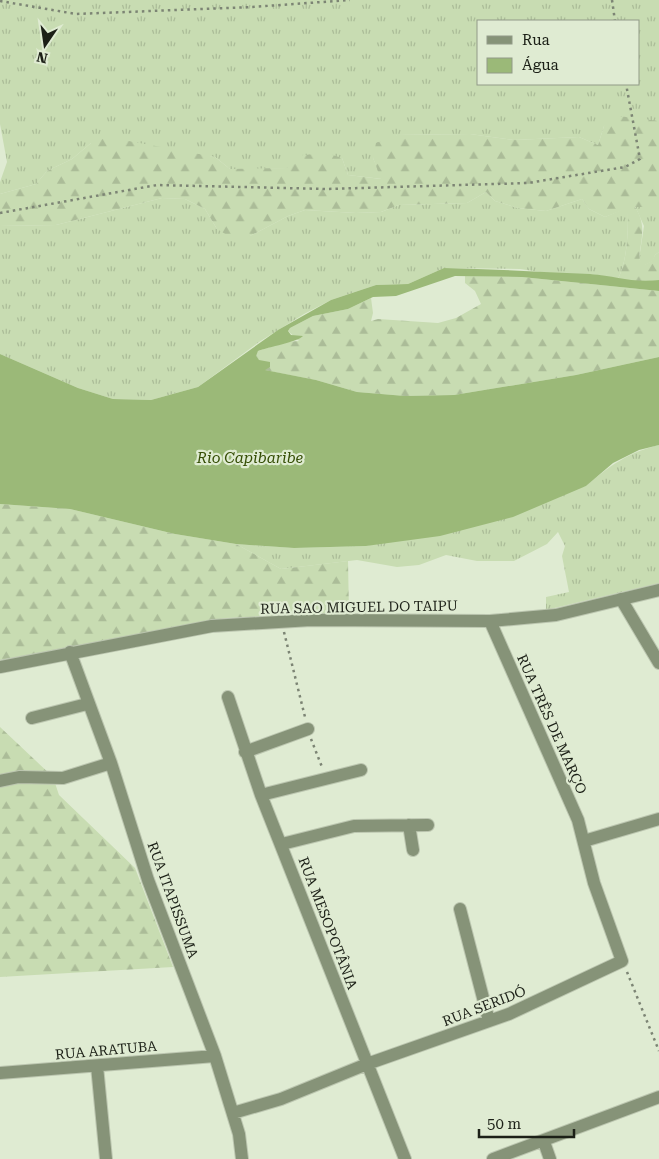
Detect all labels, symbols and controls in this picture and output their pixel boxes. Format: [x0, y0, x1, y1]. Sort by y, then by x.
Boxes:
north arrow [20, 20, 70, 70]
legend [477, 20, 639, 85]
text: Rua [522, 31, 550, 49]
text: N [35, 49, 49, 67]
text: Água [522, 56, 559, 74]
water label: Rio Capibaribe [196, 449, 304, 467]
street label: RUA SAO MIGUEL DO TAIPU [260, 597, 458, 617]
street label: RUA TRÊS DE MARÇO [514, 652, 590, 796]
street label: RUA ITAPISSUMA [144, 839, 202, 961]
street label: RUA MESOPOTÂNIA [295, 854, 361, 992]
street label: RUA SERIDÓ [440, 983, 528, 1029]
street label: RUA ARATUBA [54, 1038, 158, 1062]
scale bar [479, 1106, 574, 1138]
text: 50 m [487, 1115, 522, 1133]

